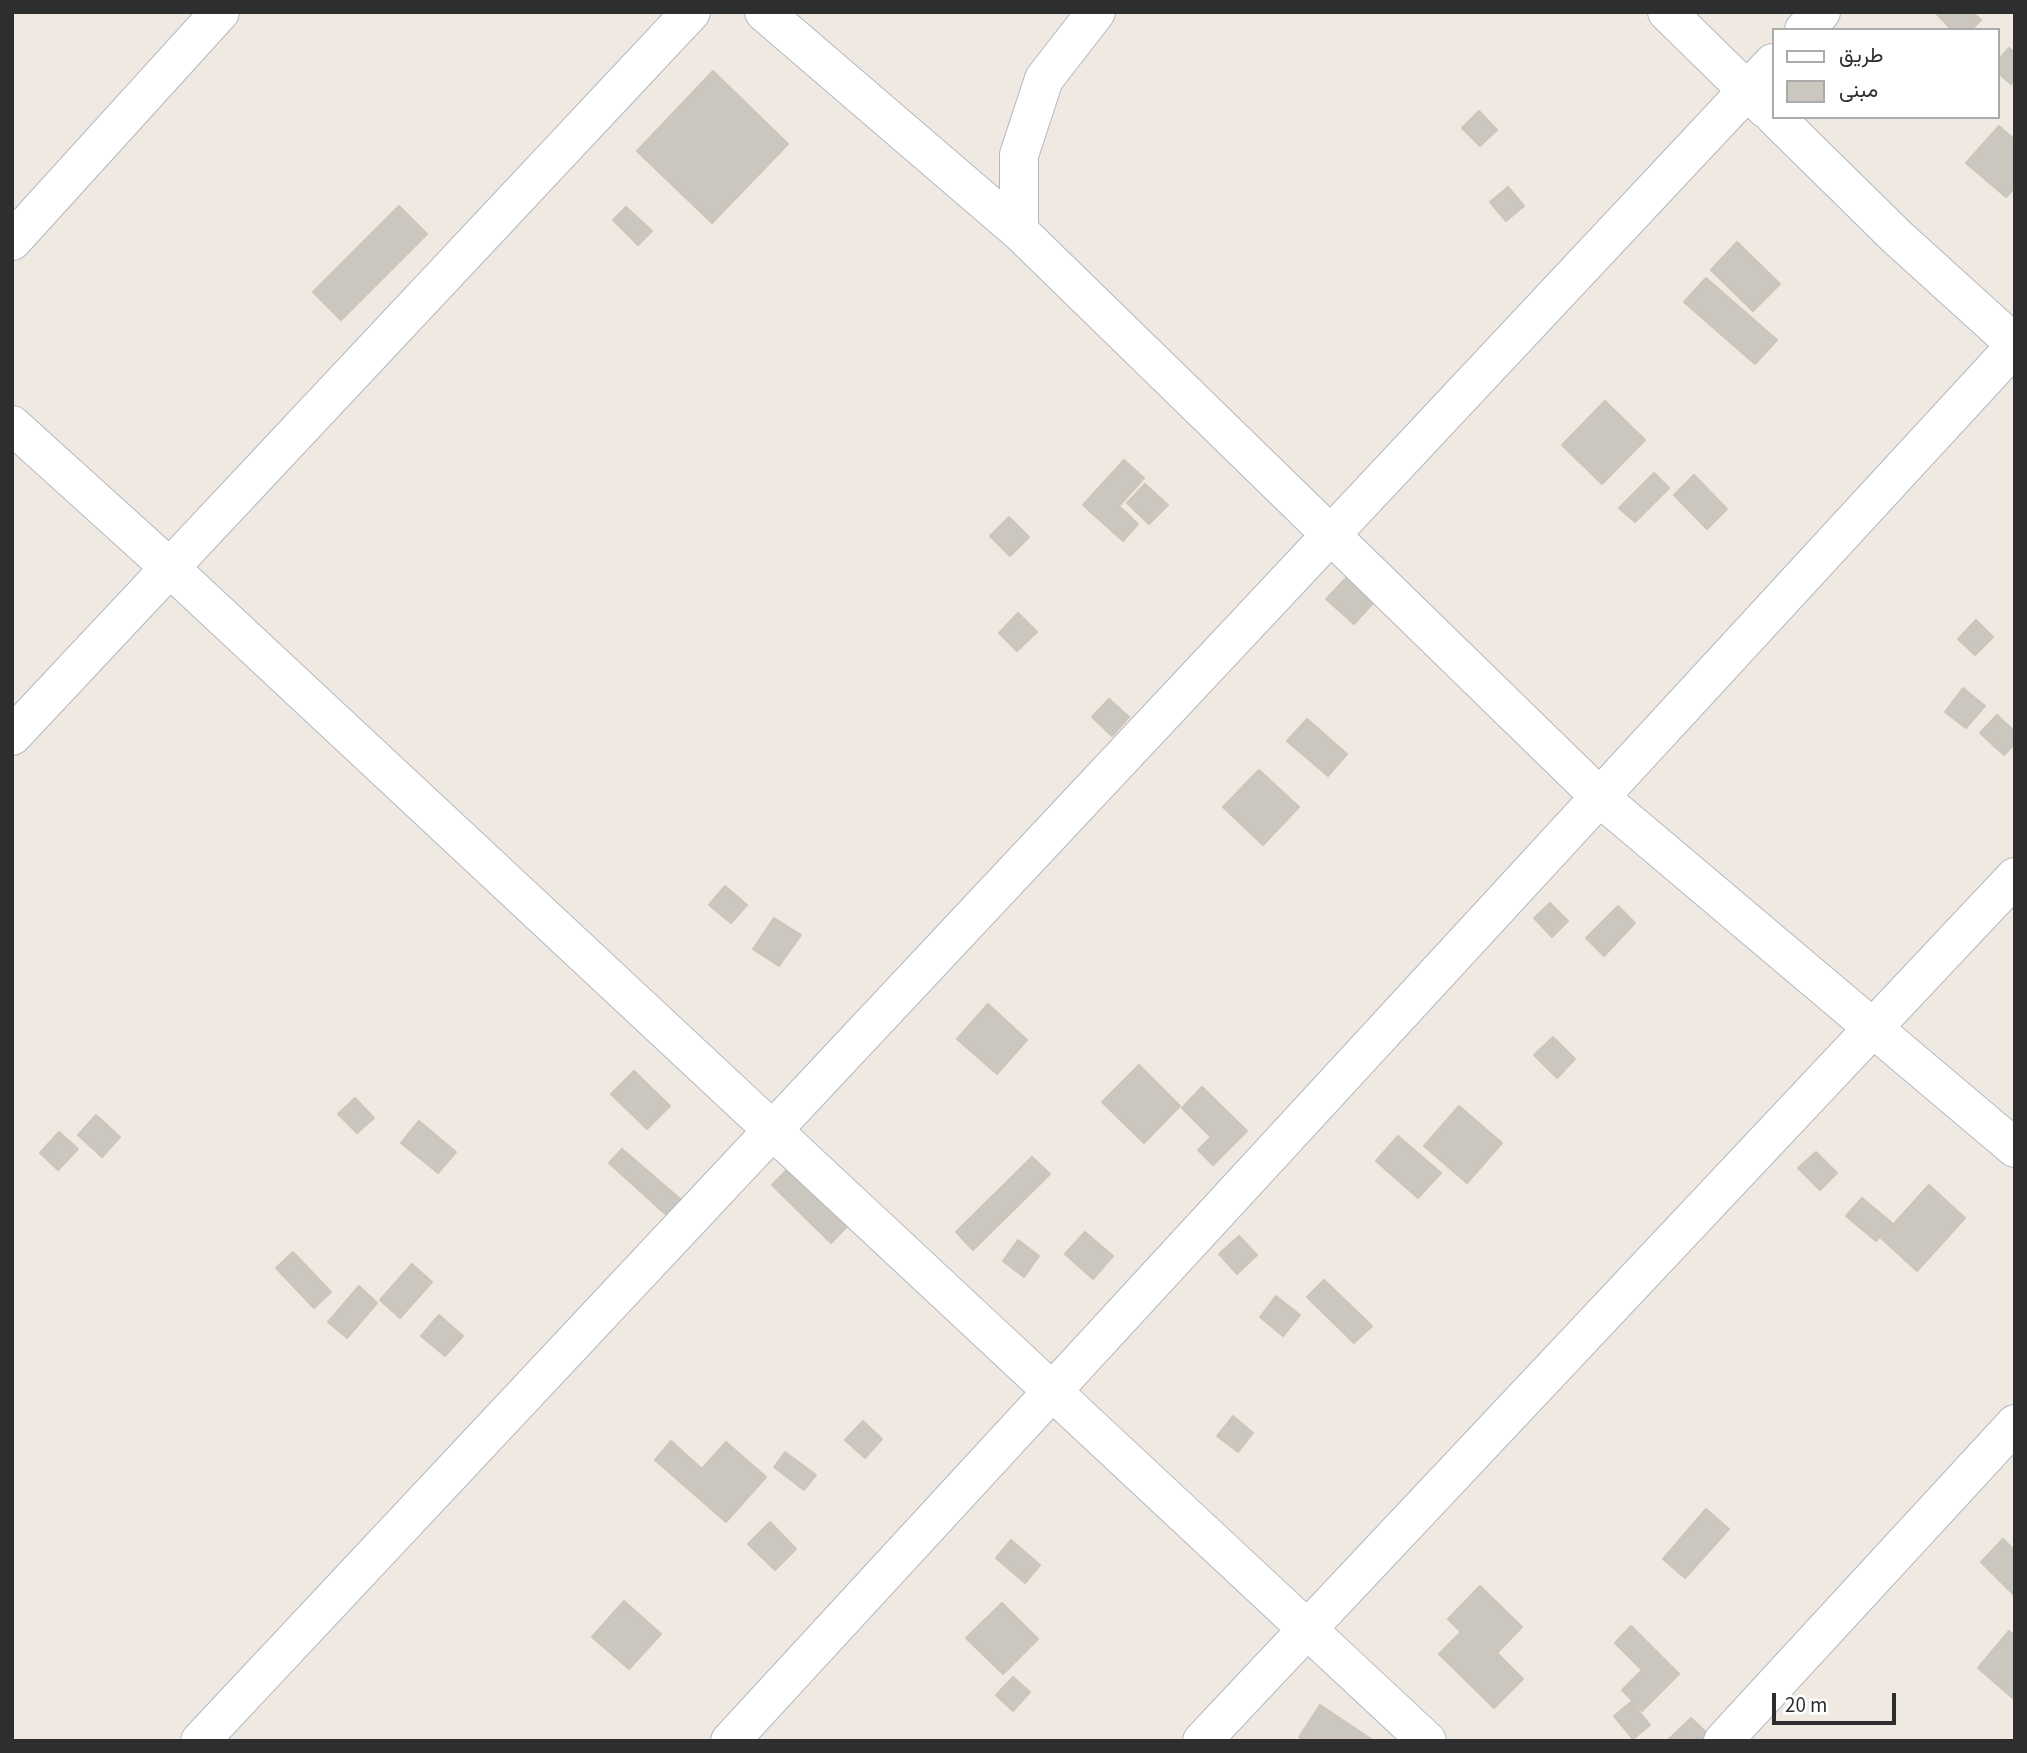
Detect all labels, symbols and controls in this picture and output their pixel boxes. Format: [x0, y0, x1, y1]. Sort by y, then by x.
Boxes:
legend [1772, 28, 1999, 119]
text: طريق [1839, 40, 1884, 70]
text: مبنى [1839, 75, 1878, 105]
scale bar [1775, 1680, 1899, 1724]
text: 20 m [1785, 1690, 1827, 1720]

